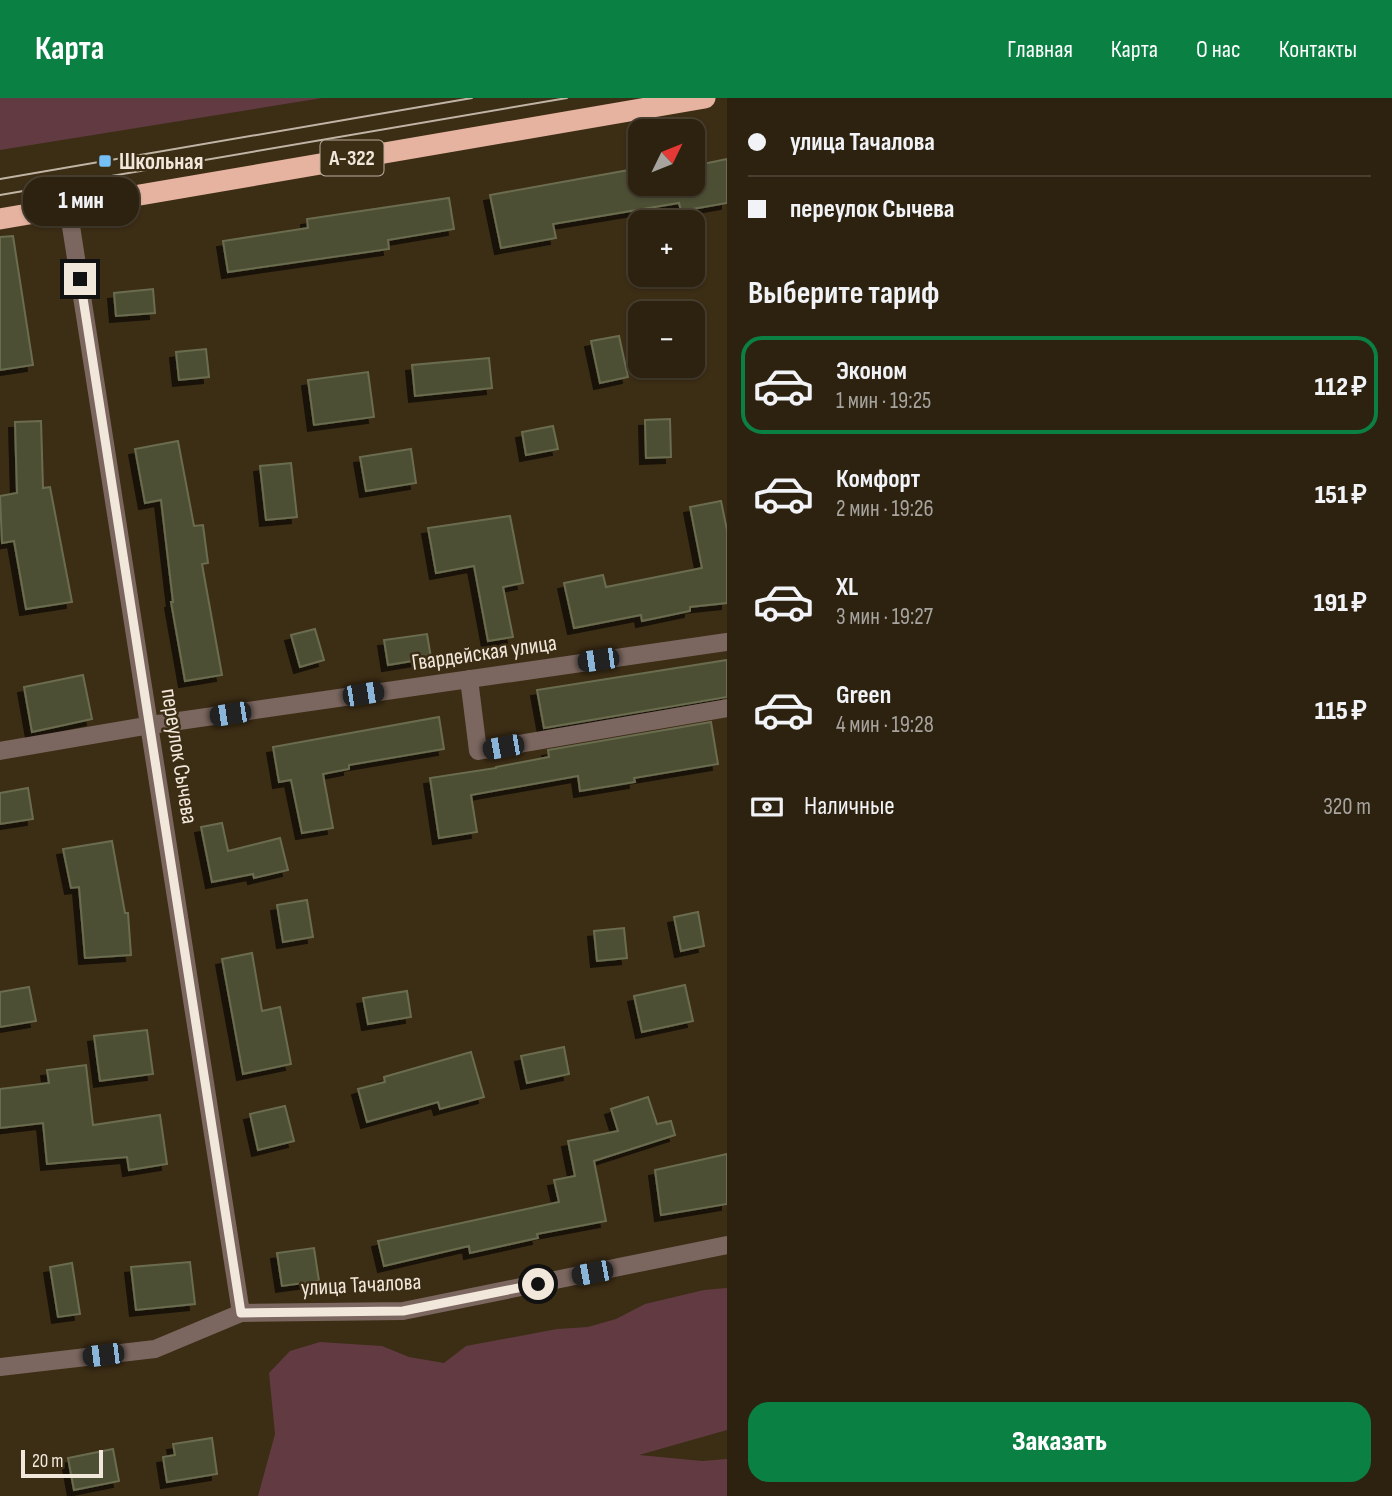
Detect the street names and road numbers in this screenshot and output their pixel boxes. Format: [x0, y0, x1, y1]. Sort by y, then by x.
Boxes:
road number: А-322 [320, 140, 384, 176]
street label: Гвардейская улица [410, 629, 559, 677]
street label: переулок Сычева [154, 686, 204, 826]
street label: улица Тачалова [300, 1268, 422, 1302]

